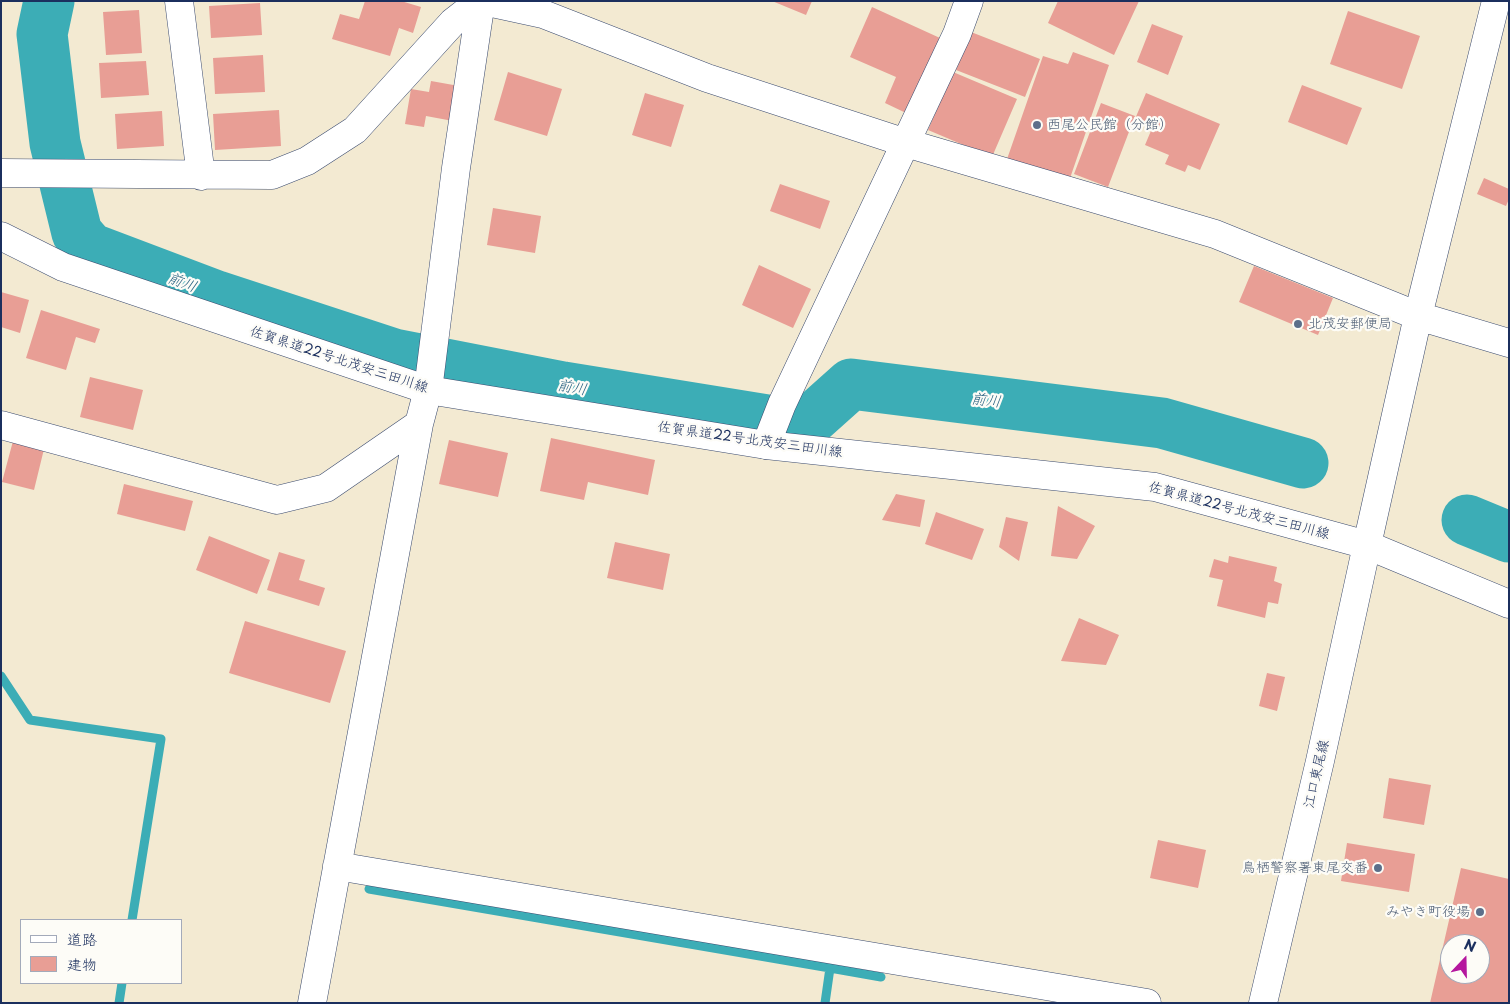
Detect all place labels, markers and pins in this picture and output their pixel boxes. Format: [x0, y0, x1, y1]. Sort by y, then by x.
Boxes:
place label: 西尾公民館（分館） [1047, 117, 1173, 133]
marker: 西尾公民館（分館） [1031, 119, 1043, 131]
place label: 北茂安郵便局 [1308, 316, 1392, 332]
marker: 北茂安郵便局 [1292, 318, 1304, 330]
place label: 鳥栖警察署東尾交番 [1242, 860, 1368, 876]
marker: 鳥栖警察署東尾交番 [1372, 862, 1384, 874]
place label: みやき町役場 [1386, 904, 1470, 920]
marker: みやき町役場 [1474, 906, 1486, 918]

